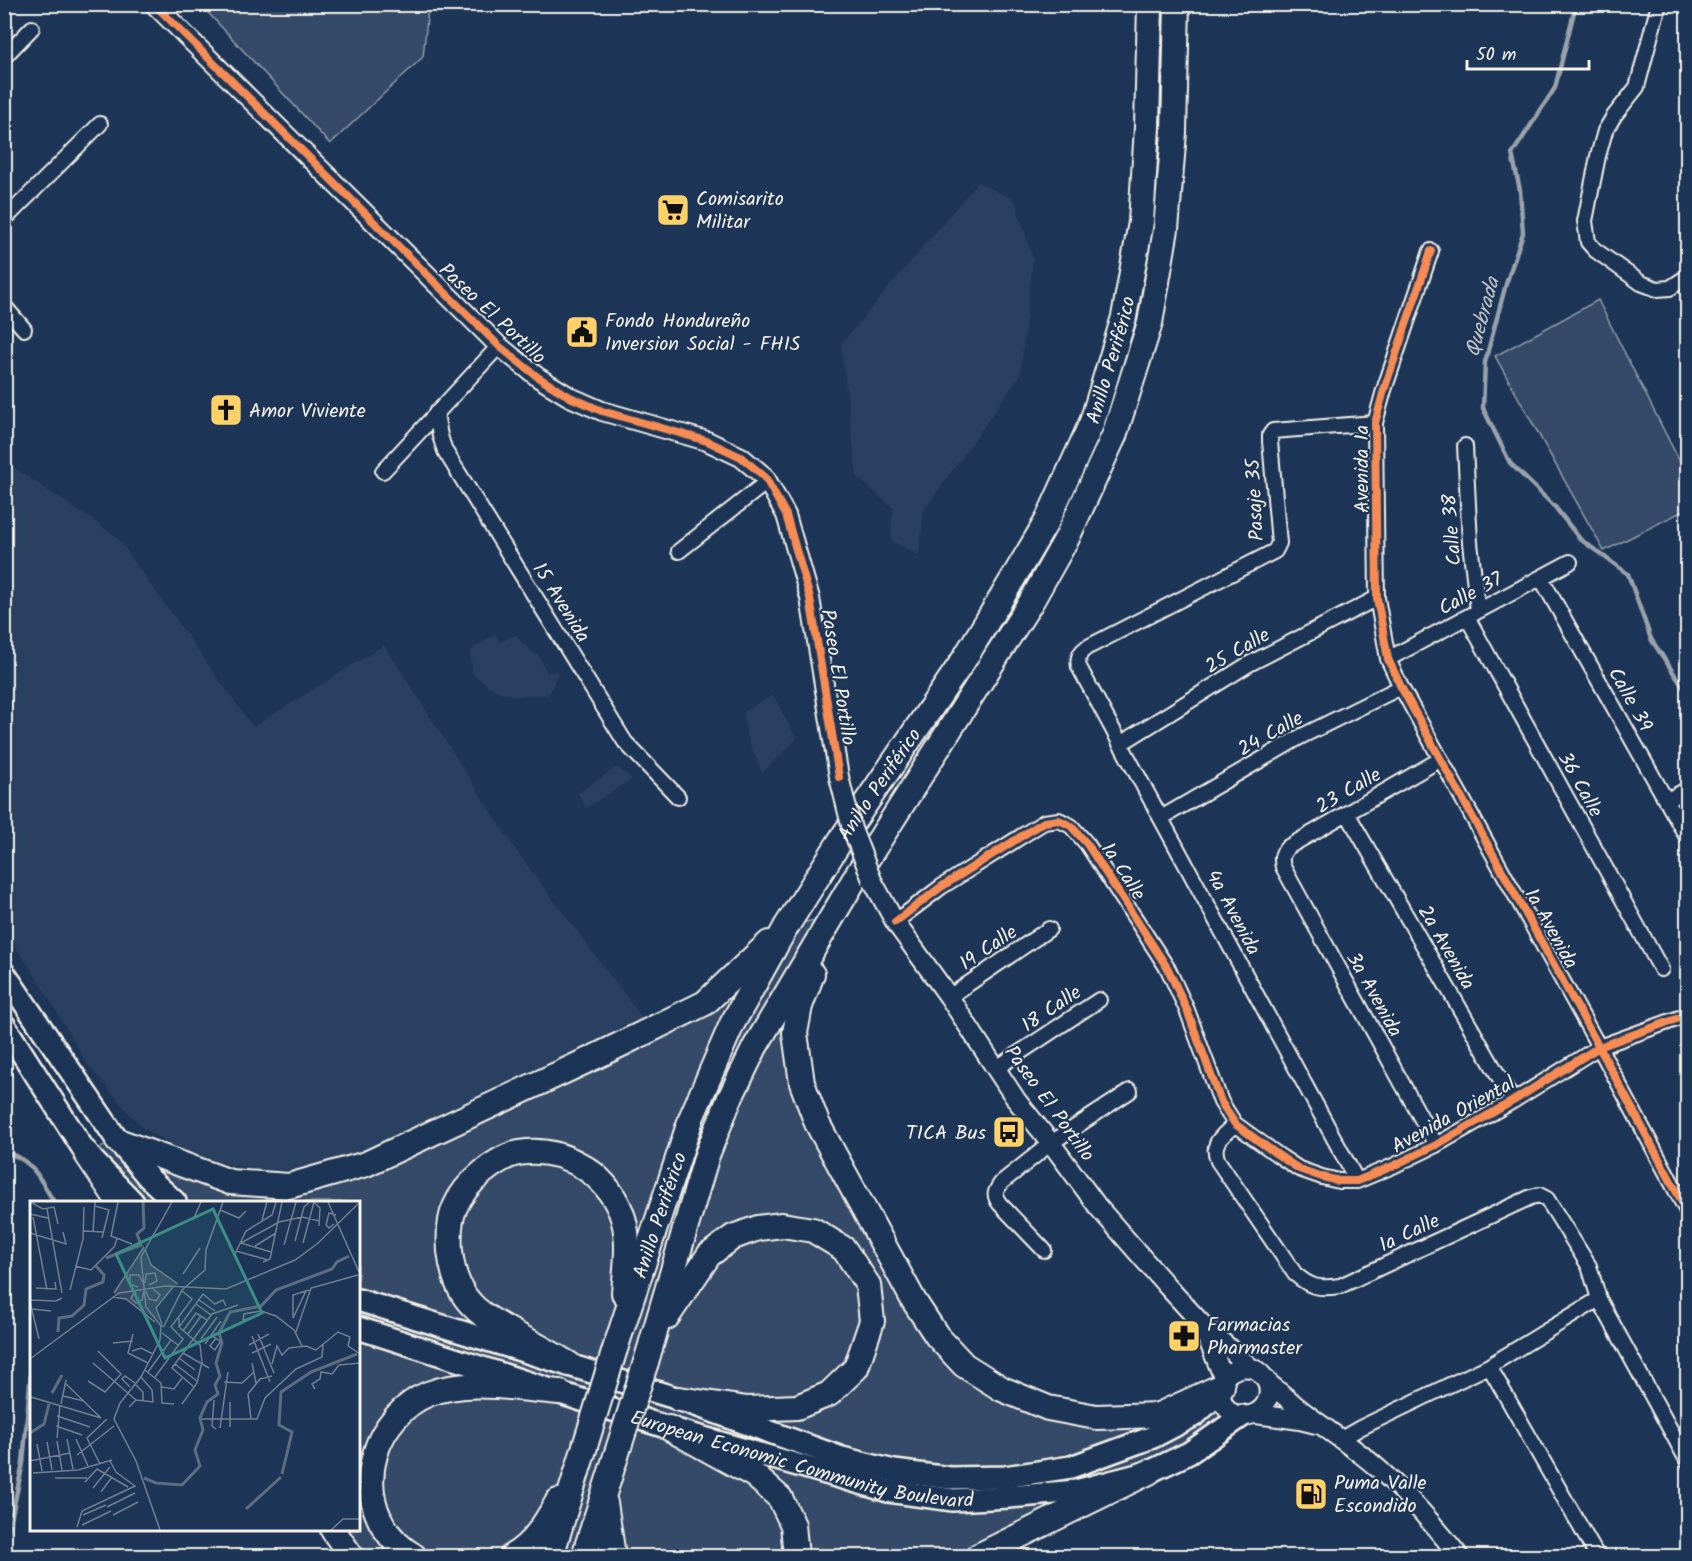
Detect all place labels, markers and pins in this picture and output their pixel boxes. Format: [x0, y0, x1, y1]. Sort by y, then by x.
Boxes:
place label: Comisarito Militar [696, 184, 784, 239]
supermarket icon: Comisarito Militar [655, 192, 691, 228]
place label: Fondo Hondureño Inversion Social - FHIS [605, 306, 801, 361]
public building icon: Fondo Hondureño Inversion Social - FHIS [564, 314, 600, 350]
church icon: Amor Viviente [208, 392, 244, 428]
place label: Amor Viviente [249, 396, 366, 428]
bus stop icon: TICA Bus [991, 1114, 1027, 1150]
place label: TICA Bus [906, 1118, 986, 1150]
place label: Farmacias Pharmaster [1207, 1310, 1303, 1365]
pharmacy icon: Farmacias Pharmaster [1166, 1318, 1202, 1354]
place label: Puma Valle Escondido [1334, 1468, 1427, 1523]
fuel station icon: Puma Valle Escondido [1293, 1476, 1329, 1512]

